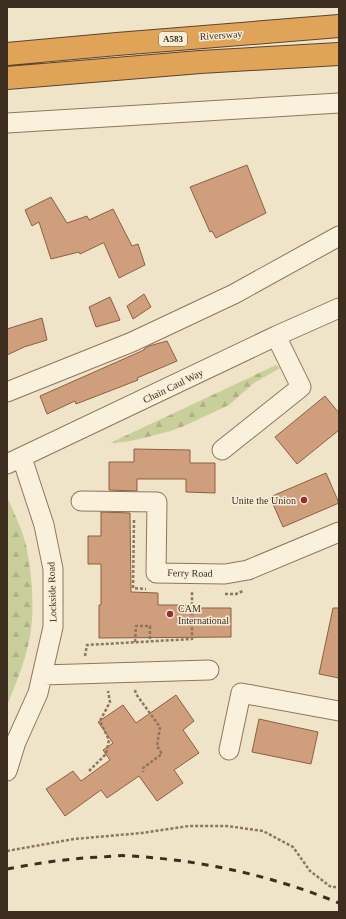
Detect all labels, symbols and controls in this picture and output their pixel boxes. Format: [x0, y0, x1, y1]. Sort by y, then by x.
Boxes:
street label: Riversway [199, 28, 243, 42]
road number: A583 [159, 32, 187, 46]
street label: Chain Caul Way [141, 367, 205, 405]
place label: Unite the Union [232, 495, 296, 506]
marker: Unite the Union [299, 495, 309, 505]
street label: Lockside Road [45, 562, 59, 622]
street label: Ferry Road [167, 567, 213, 579]
place label: CAM International [178, 603, 229, 626]
marker: CAM International [165, 609, 175, 619]

